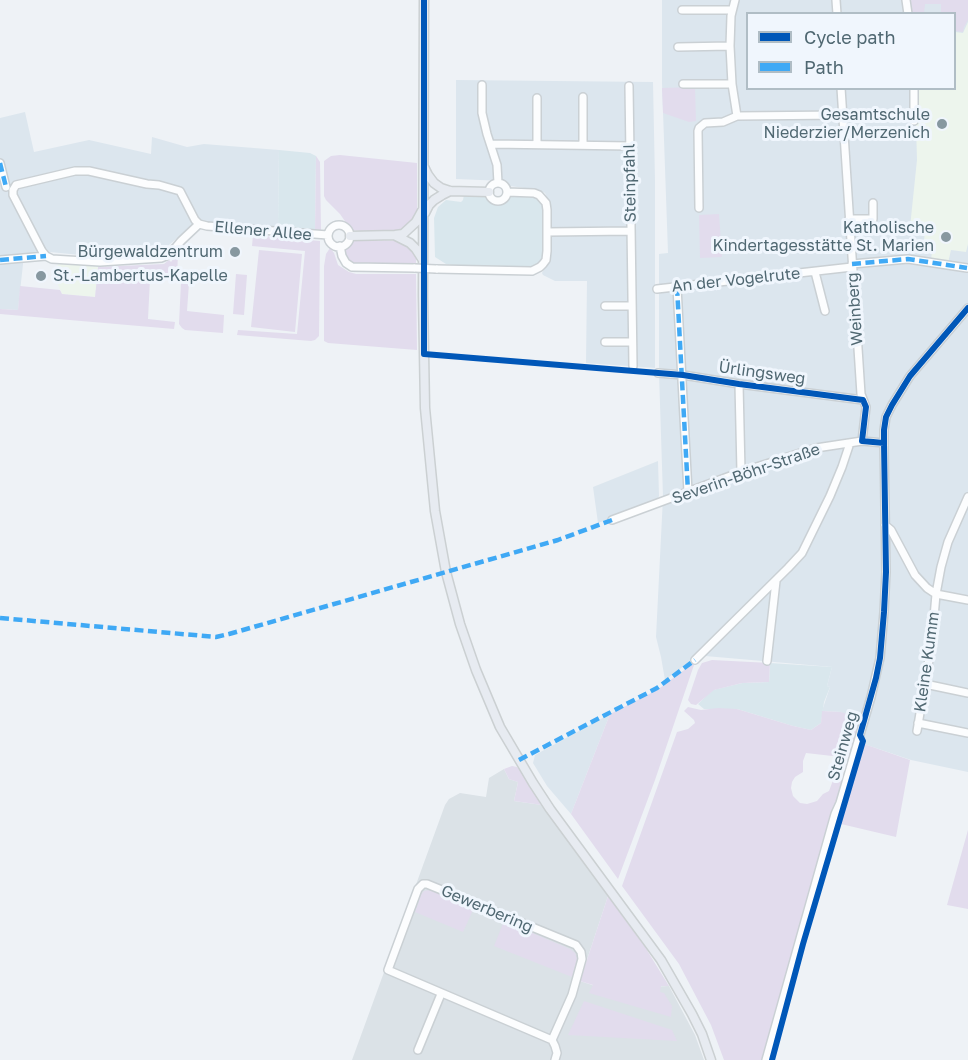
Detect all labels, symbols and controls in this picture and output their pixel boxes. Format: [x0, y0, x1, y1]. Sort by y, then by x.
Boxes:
legend [746, 12, 956, 90]
text: Cycle path [804, 26, 896, 48]
text: Path [804, 56, 844, 78]
place label: Gesamtschule Niederzier/Merzenich [764, 105, 930, 143]
marker: Gesamtschule Niederzier/Merzenich [935, 117, 949, 131]
street label: Steinpfahl [620, 143, 640, 223]
street label: Ellener Allee [214, 217, 312, 245]
place label: Katholische Kindertagesstätte St. Marien [712, 218, 934, 256]
marker: Katholische Kindertagesstätte St. Marien [939, 230, 953, 244]
place label: Bürgewaldzentrum [77, 242, 223, 262]
marker: Bürgewaldzentrum [228, 245, 242, 259]
street label: An der Vogelrute [671, 264, 801, 296]
place label: St.-Lambertus-Kapelle [53, 266, 228, 286]
marker: St.-Lambertus-Kapelle [34, 269, 48, 283]
street label: Weinberg [843, 272, 867, 346]
street label: Ürlingsweg [717, 357, 807, 389]
street label: Severin-Böhr-Straße [670, 440, 822, 508]
street label: Kleine Kumm [910, 611, 944, 713]
street label: Steinweg [824, 709, 862, 783]
street label: Gewerbering [438, 881, 536, 937]

